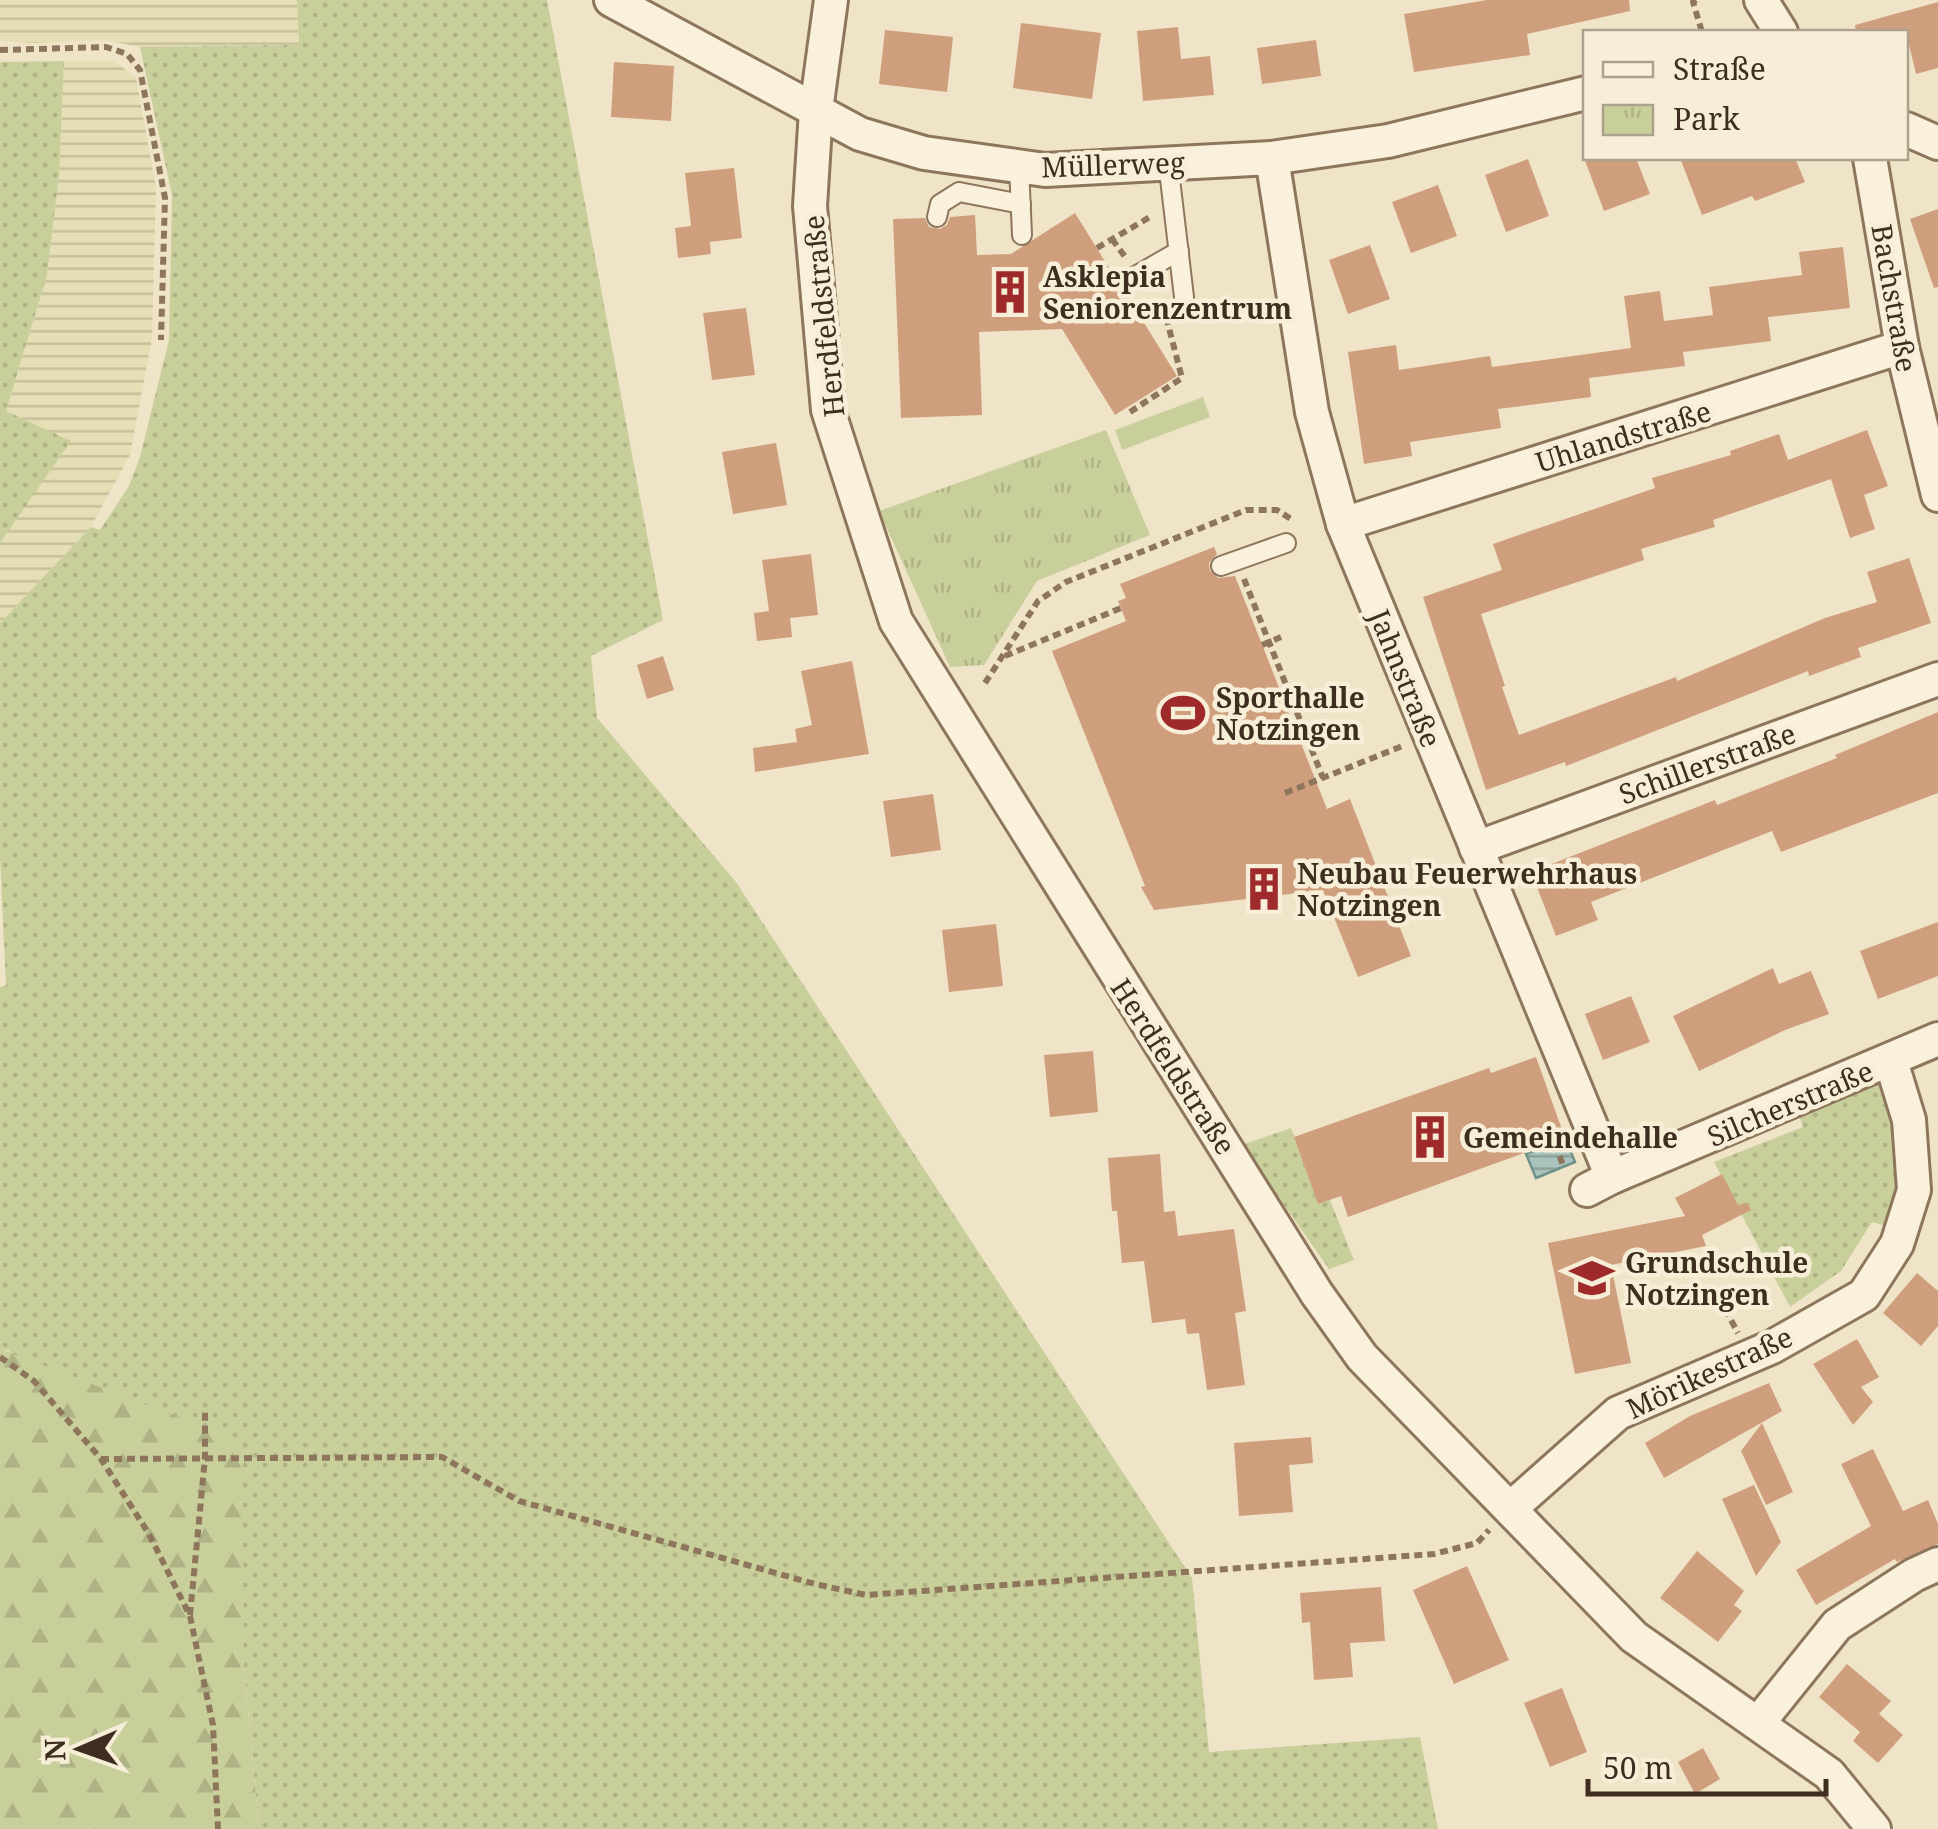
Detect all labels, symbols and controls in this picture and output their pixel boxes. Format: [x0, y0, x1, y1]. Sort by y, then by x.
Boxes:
legend [1583, 30, 1908, 160]
text: Straße [1673, 48, 1766, 89]
text: Park [1673, 98, 1740, 139]
street label: Müllerweg [1040, 143, 1186, 185]
street label: Herdfeldstraße [794, 213, 852, 419]
street label: Bachstraße [1863, 221, 1927, 375]
place label: Asklepia Seniorenzentrum [1043, 257, 1292, 327]
building icon: Asklepia Seniorenzentrum [986, 268, 1034, 316]
street label: Uhlandstraße [1531, 391, 1715, 481]
street label: Jahnstraße [1361, 602, 1451, 753]
place label: Sporthalle Notzingen [1216, 678, 1365, 748]
sports icon: Sporthalle Notzingen [1159, 689, 1207, 737]
street label: Schillerstraße [1613, 713, 1801, 813]
place label: Neubau Feuerwehrhaus Notzingen [1297, 854, 1637, 924]
building icon: Neubau Feuerwehrhaus Notzingen [1240, 865, 1288, 913]
street label: Herdfeldstraße [1103, 971, 1245, 1161]
street label: Silcherstraße [1701, 1051, 1879, 1155]
building icon: Gemeindehalle [1406, 1113, 1454, 1161]
place label: Gemeindehalle [1463, 1118, 1678, 1156]
place label: Grundschule Notzingen [1625, 1243, 1808, 1313]
school or university icon: Grundschule Notzingen [1568, 1254, 1616, 1302]
street label: Mörikestraße [1620, 1317, 1798, 1427]
north arrow [30, 1699, 130, 1799]
scale bar [1588, 1734, 1826, 1796]
text: N [35, 1738, 73, 1762]
text: 50 m [1603, 1747, 1673, 1788]

